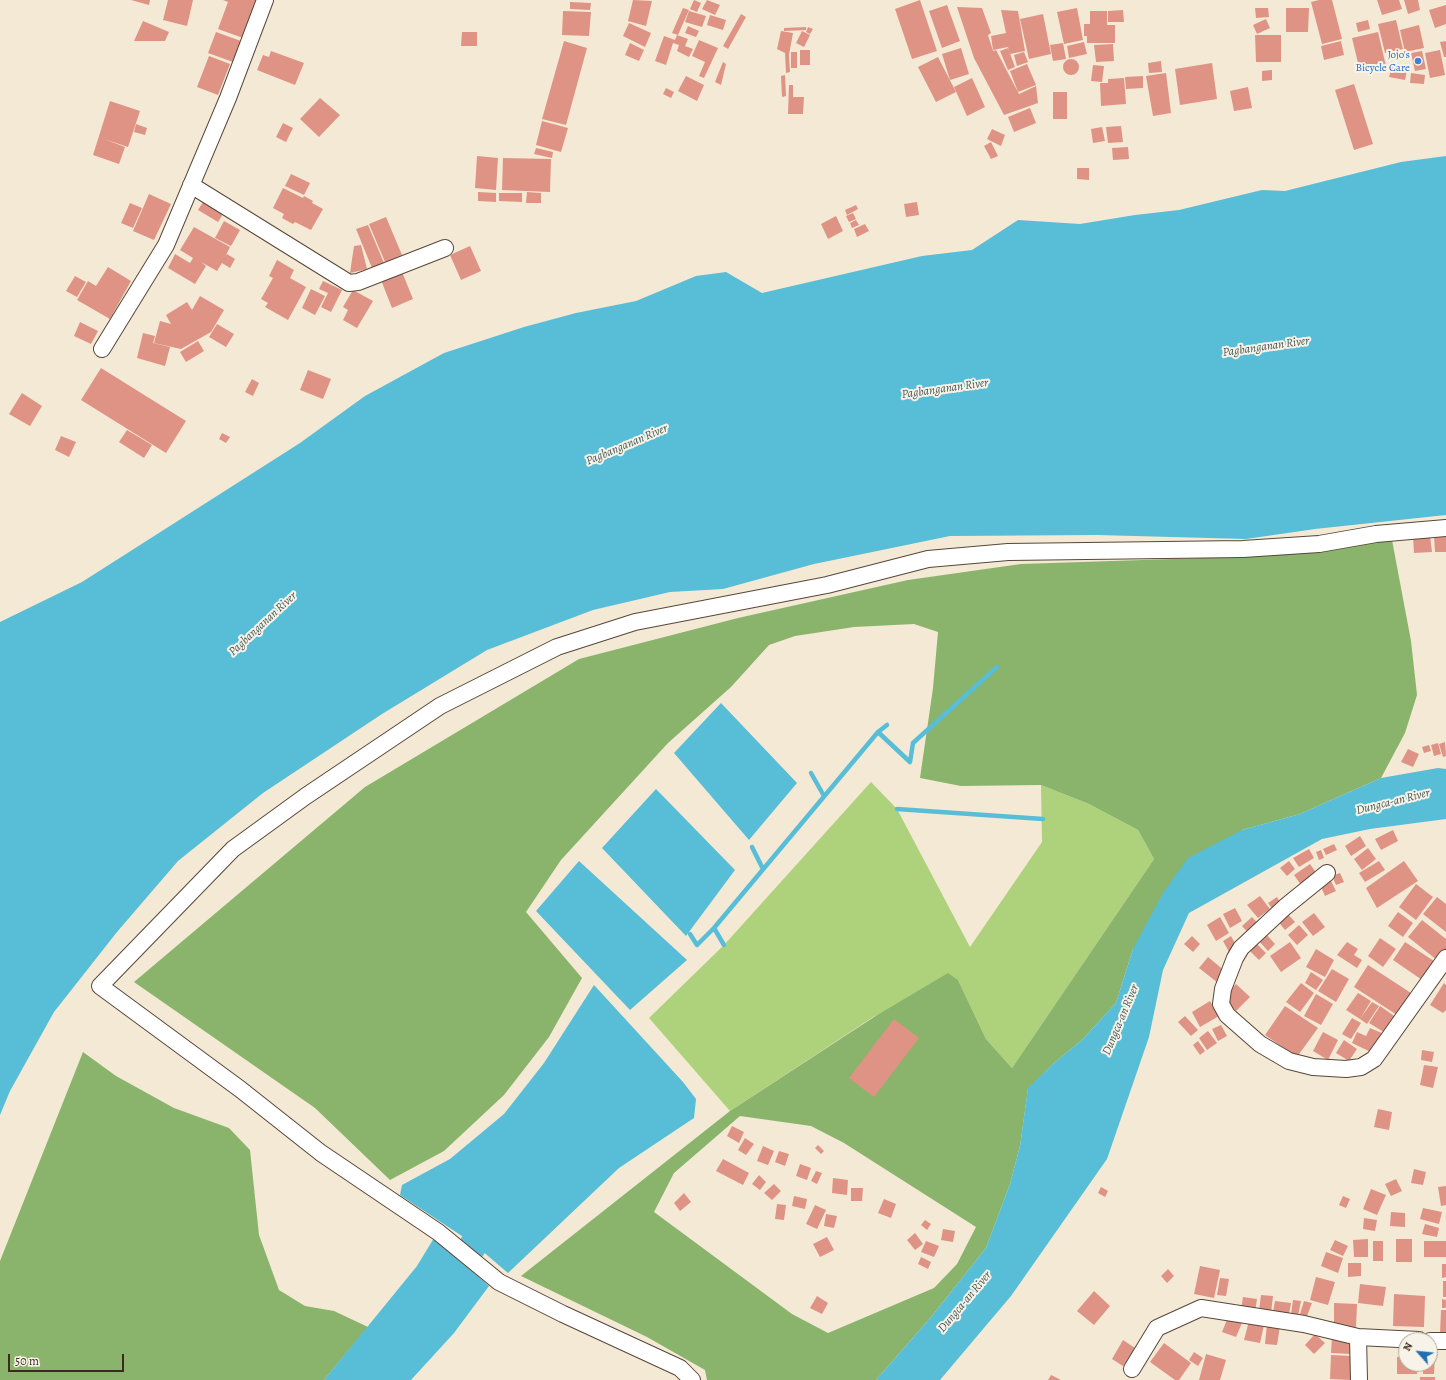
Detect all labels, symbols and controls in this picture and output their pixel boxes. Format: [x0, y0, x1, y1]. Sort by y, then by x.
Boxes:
place label: Jojo's Bicycle Care [1356, 48, 1410, 74]
marker: Jojo's Bicycle Care [1413, 56, 1423, 66]
water label: Pagbanganan River [1222, 334, 1310, 360]
water label: Pagbanganan River [901, 376, 989, 402]
water label: Pagbanganan River [584, 421, 670, 469]
water label: Pagbanganan River [226, 589, 300, 659]
water label: Dungca-an River [1355, 786, 1431, 818]
water label: Dungca-an River [1100, 983, 1142, 1057]
water label: Dungca-an River [935, 1269, 995, 1335]
north arrow [1398, 1332, 1438, 1372]
text: N [1399, 1340, 1416, 1354]
scale bar [10, 1346, 126, 1372]
text: 50 m [15, 1353, 39, 1369]

